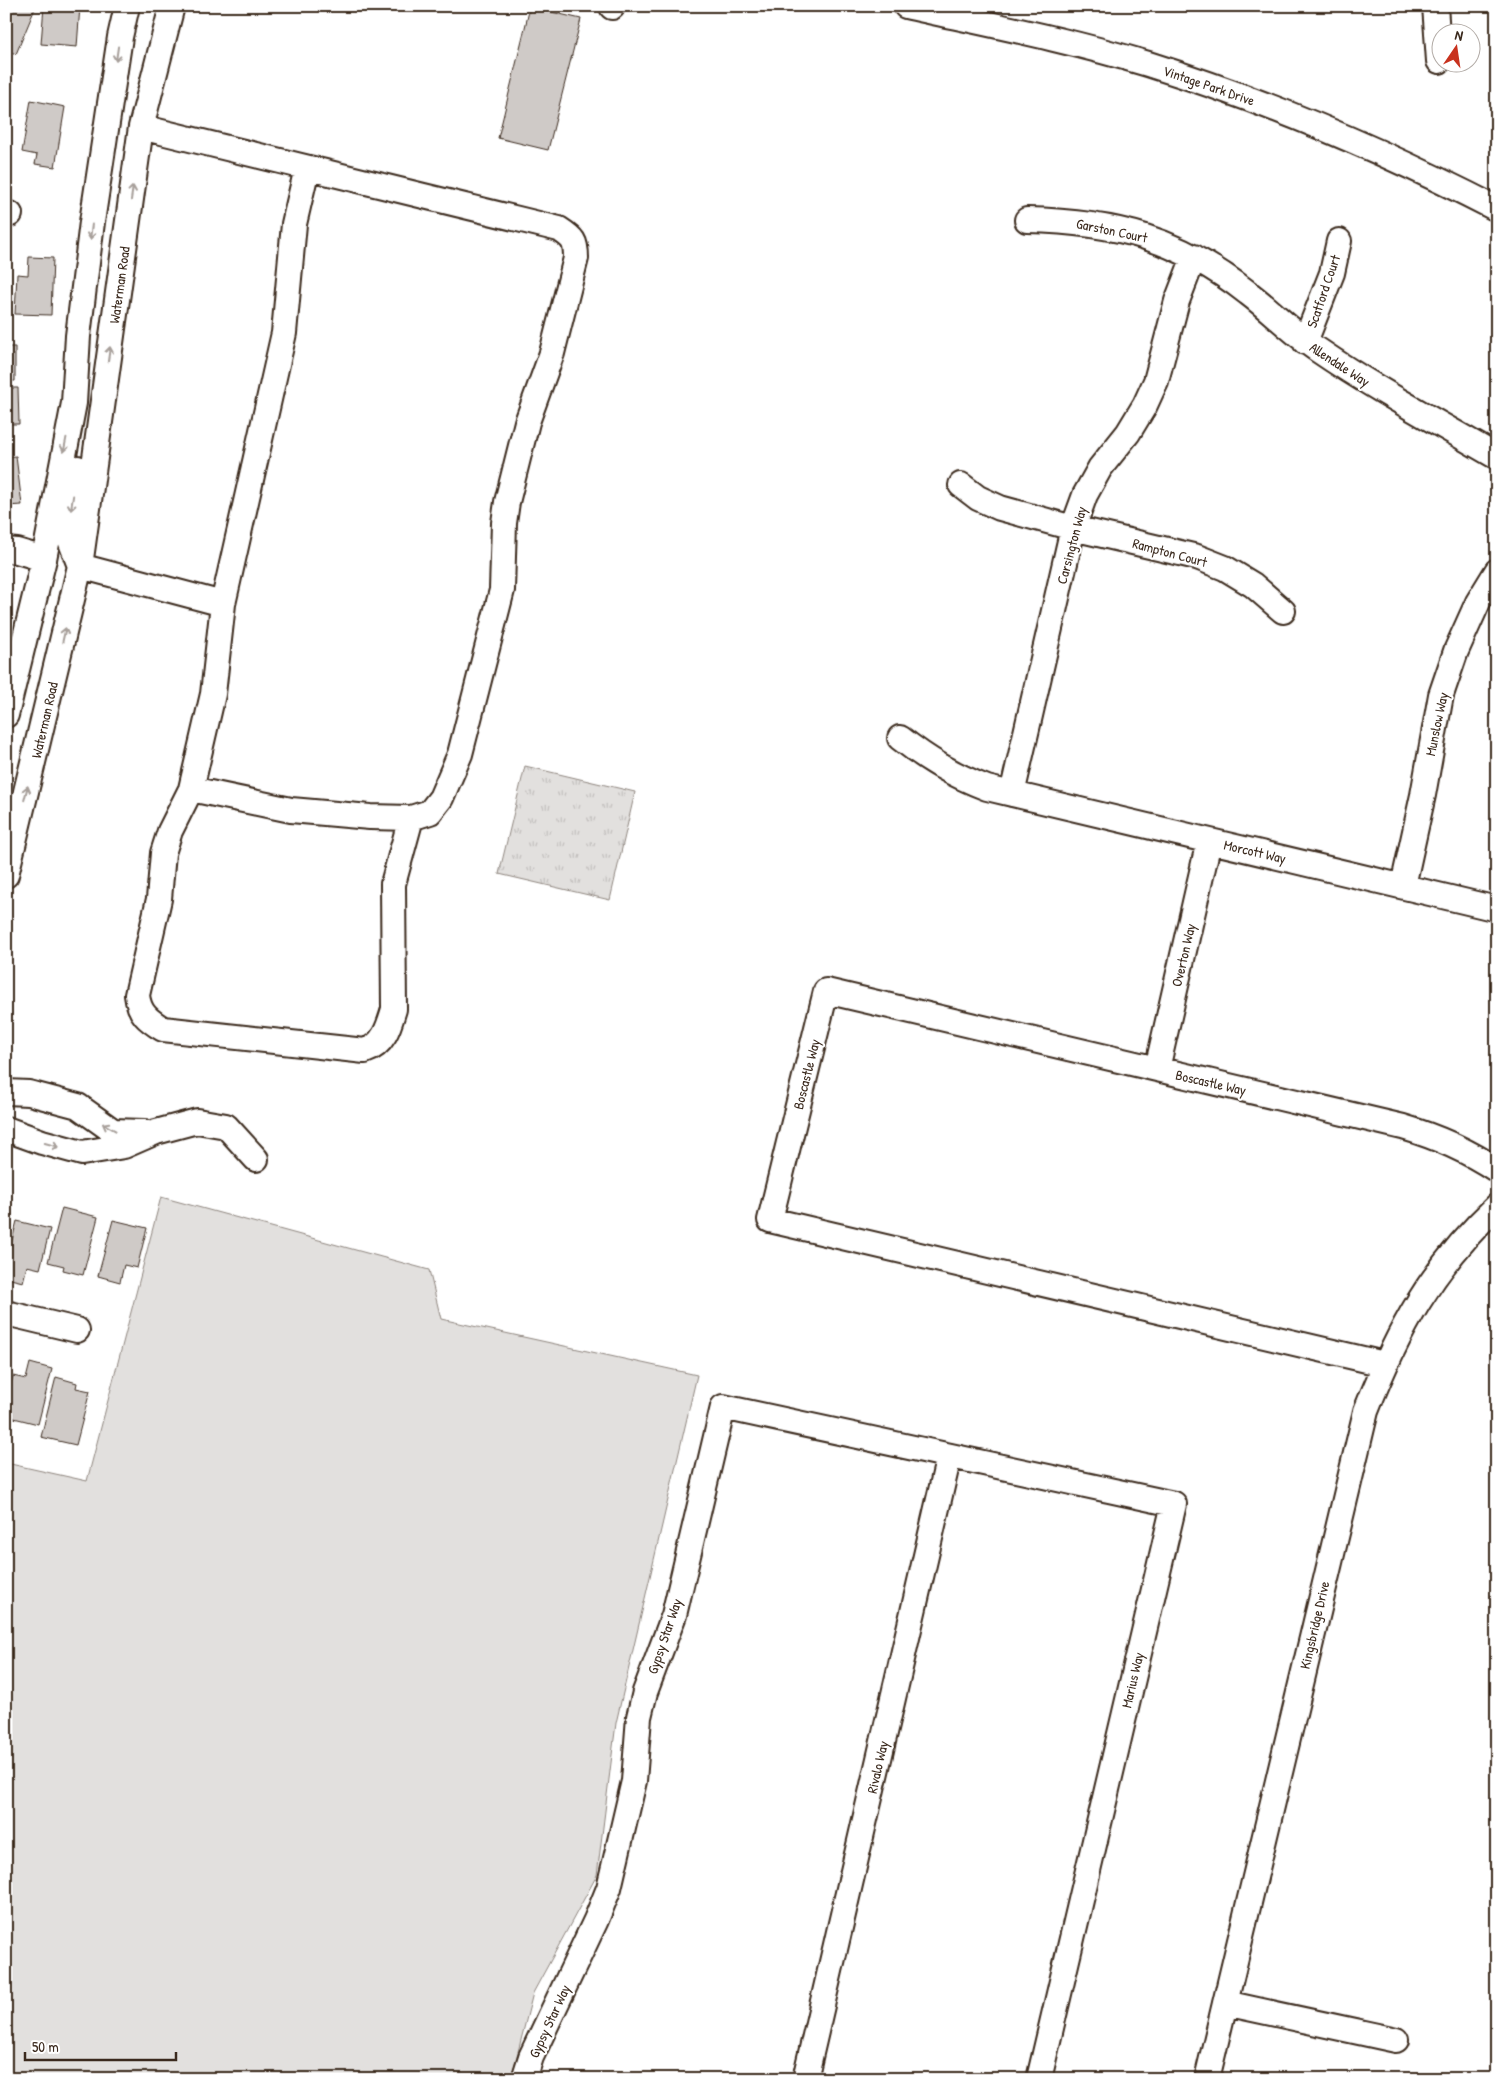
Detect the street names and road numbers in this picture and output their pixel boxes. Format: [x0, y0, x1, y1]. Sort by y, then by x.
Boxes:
street label: Vintage Park Drive [1160, 60, 1258, 111]
street label: Garston Court [1075, 213, 1149, 247]
street label: Waterman Road [104, 245, 134, 325]
street label: Scatford Court [1302, 252, 1344, 330]
street label: Allendale Way [1306, 337, 1374, 391]
street label: Carsington Way [1052, 504, 1091, 586]
street label: Rampton Court [1130, 533, 1210, 572]
street label: Waterman Road [26, 680, 62, 760]
street label: Munslow Way [1420, 690, 1453, 758]
street label: Morcott Way [1222, 835, 1288, 868]
street label: Overton Way [1167, 921, 1200, 989]
street label: Boscastle Way [788, 1037, 825, 1111]
street label: Boscastle Way [1174, 1065, 1248, 1100]
street label: Kingsbridge Drive [1295, 1579, 1334, 1671]
street label: Gypsy Star Way [642, 1596, 687, 1677]
street label: Marius Way [1116, 1650, 1149, 1710]
street label: Rivalo Way [862, 1739, 893, 1795]
street label: Gypsy Star Way [524, 1981, 575, 2061]

